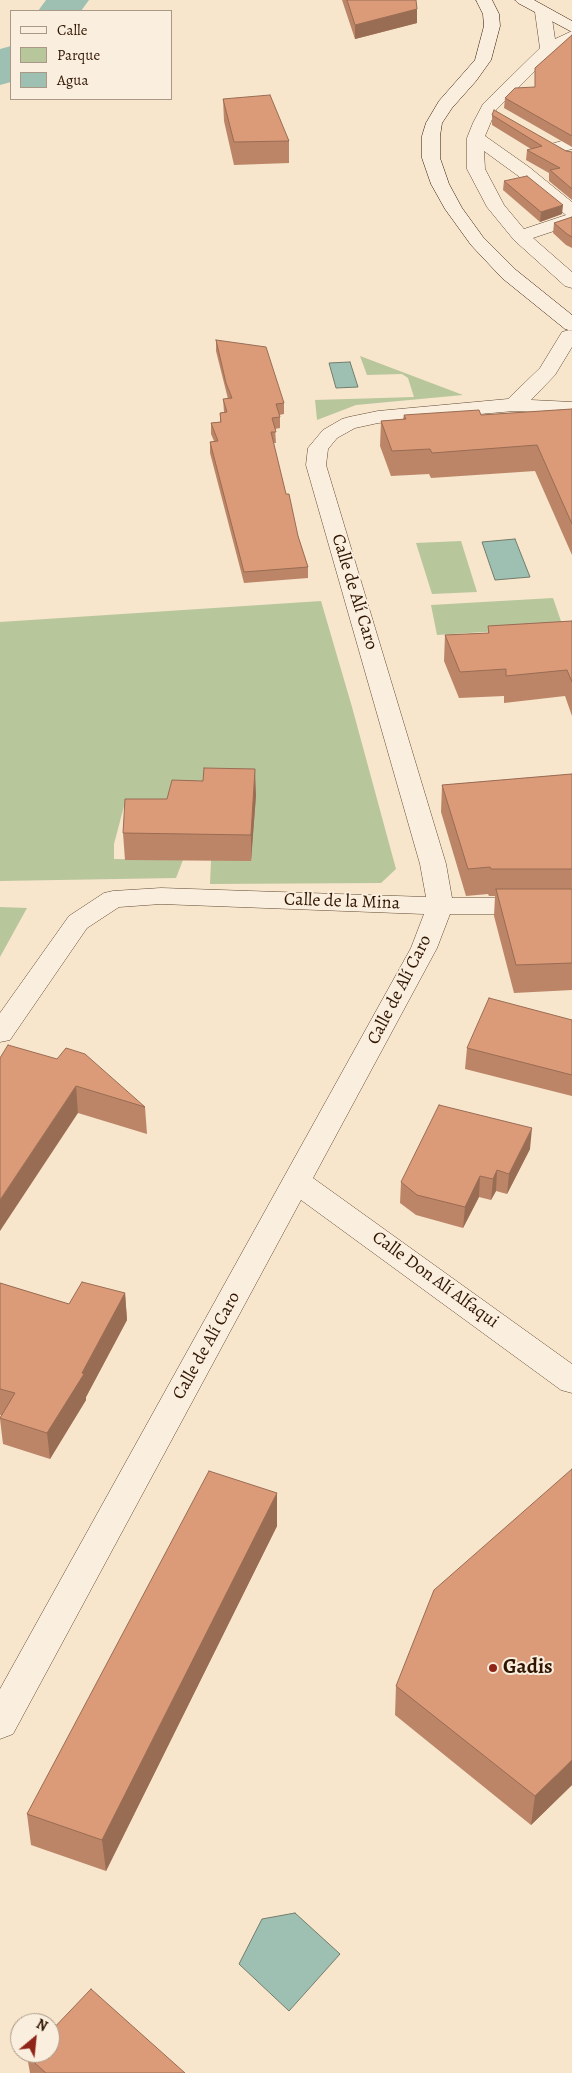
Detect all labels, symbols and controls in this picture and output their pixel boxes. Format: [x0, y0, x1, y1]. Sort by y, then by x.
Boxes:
legend [10, 10, 172, 100]
text: Calle [57, 20, 87, 40]
text: Parque [57, 45, 100, 65]
text: Agua [57, 70, 88, 90]
street label: Calle de Alí Caro [326, 532, 382, 652]
street label: Calle de la Mina [284, 889, 400, 915]
street label: Calle de Alí Caro [363, 932, 437, 1048]
street label: Calle Don Alí Alfaqui [368, 1227, 502, 1333]
street label: Calle de Alí Caro [168, 1288, 246, 1404]
place label: Gadis [503, 1655, 553, 1681]
marker: Gadis [487, 1662, 499, 1674]
north arrow [10, 2013, 60, 2063]
text: N [33, 2014, 51, 2036]

